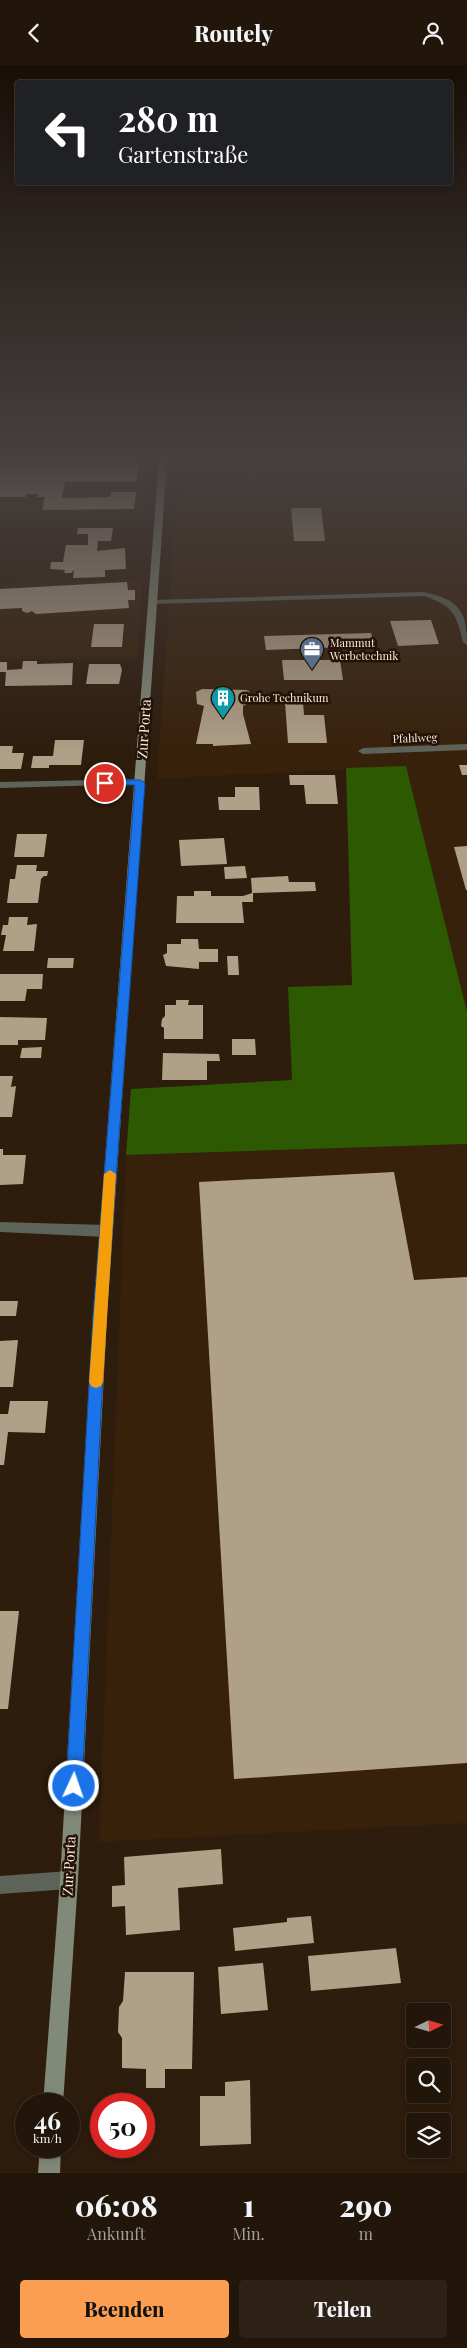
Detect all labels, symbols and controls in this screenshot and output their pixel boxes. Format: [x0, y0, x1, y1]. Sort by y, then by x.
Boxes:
text: Routely [194, 18, 273, 48]
icon: back [20, 19, 48, 47]
icon: person [419, 19, 447, 47]
text: 280 m [118, 94, 218, 141]
icon: left [35, 100, 100, 165]
text: Gartenstraße [118, 139, 249, 169]
place label: Mammut Werbetechnik [329, 635, 398, 663]
office icon: Mammut Werbetechnik [299, 636, 325, 670]
building icon: Grohe Technikum [210, 685, 236, 719]
place label: Grohe Technikum [240, 690, 329, 705]
street label: Zur Porta [132, 699, 155, 759]
street label: Pfahlweg [392, 729, 438, 746]
pin [84, 762, 126, 804]
icon: arrive [91, 769, 119, 797]
position arrow [47, 1759, 99, 1811]
street label: Zur Porta [57, 1836, 80, 1896]
north arrow [406, 2003, 451, 2047]
map controls [406, 2003, 451, 2158]
button: search [406, 2058, 451, 2103]
speed limit sign: 50 [90, 2093, 155, 2158]
text: 46 [34, 2103, 61, 2136]
button: layers [406, 2113, 451, 2158]
text: km/h [33, 2130, 62, 2146]
text: 06:08 [75, 2185, 158, 2225]
text: 1 [243, 2185, 254, 2225]
text: 290 [339, 2185, 392, 2225]
text: Ankunft [87, 2223, 145, 2244]
text: Min. [232, 2223, 265, 2244]
text: m [359, 2223, 373, 2244]
button: Beenden [20, 2280, 229, 2338]
button: Teilen [239, 2280, 447, 2338]

